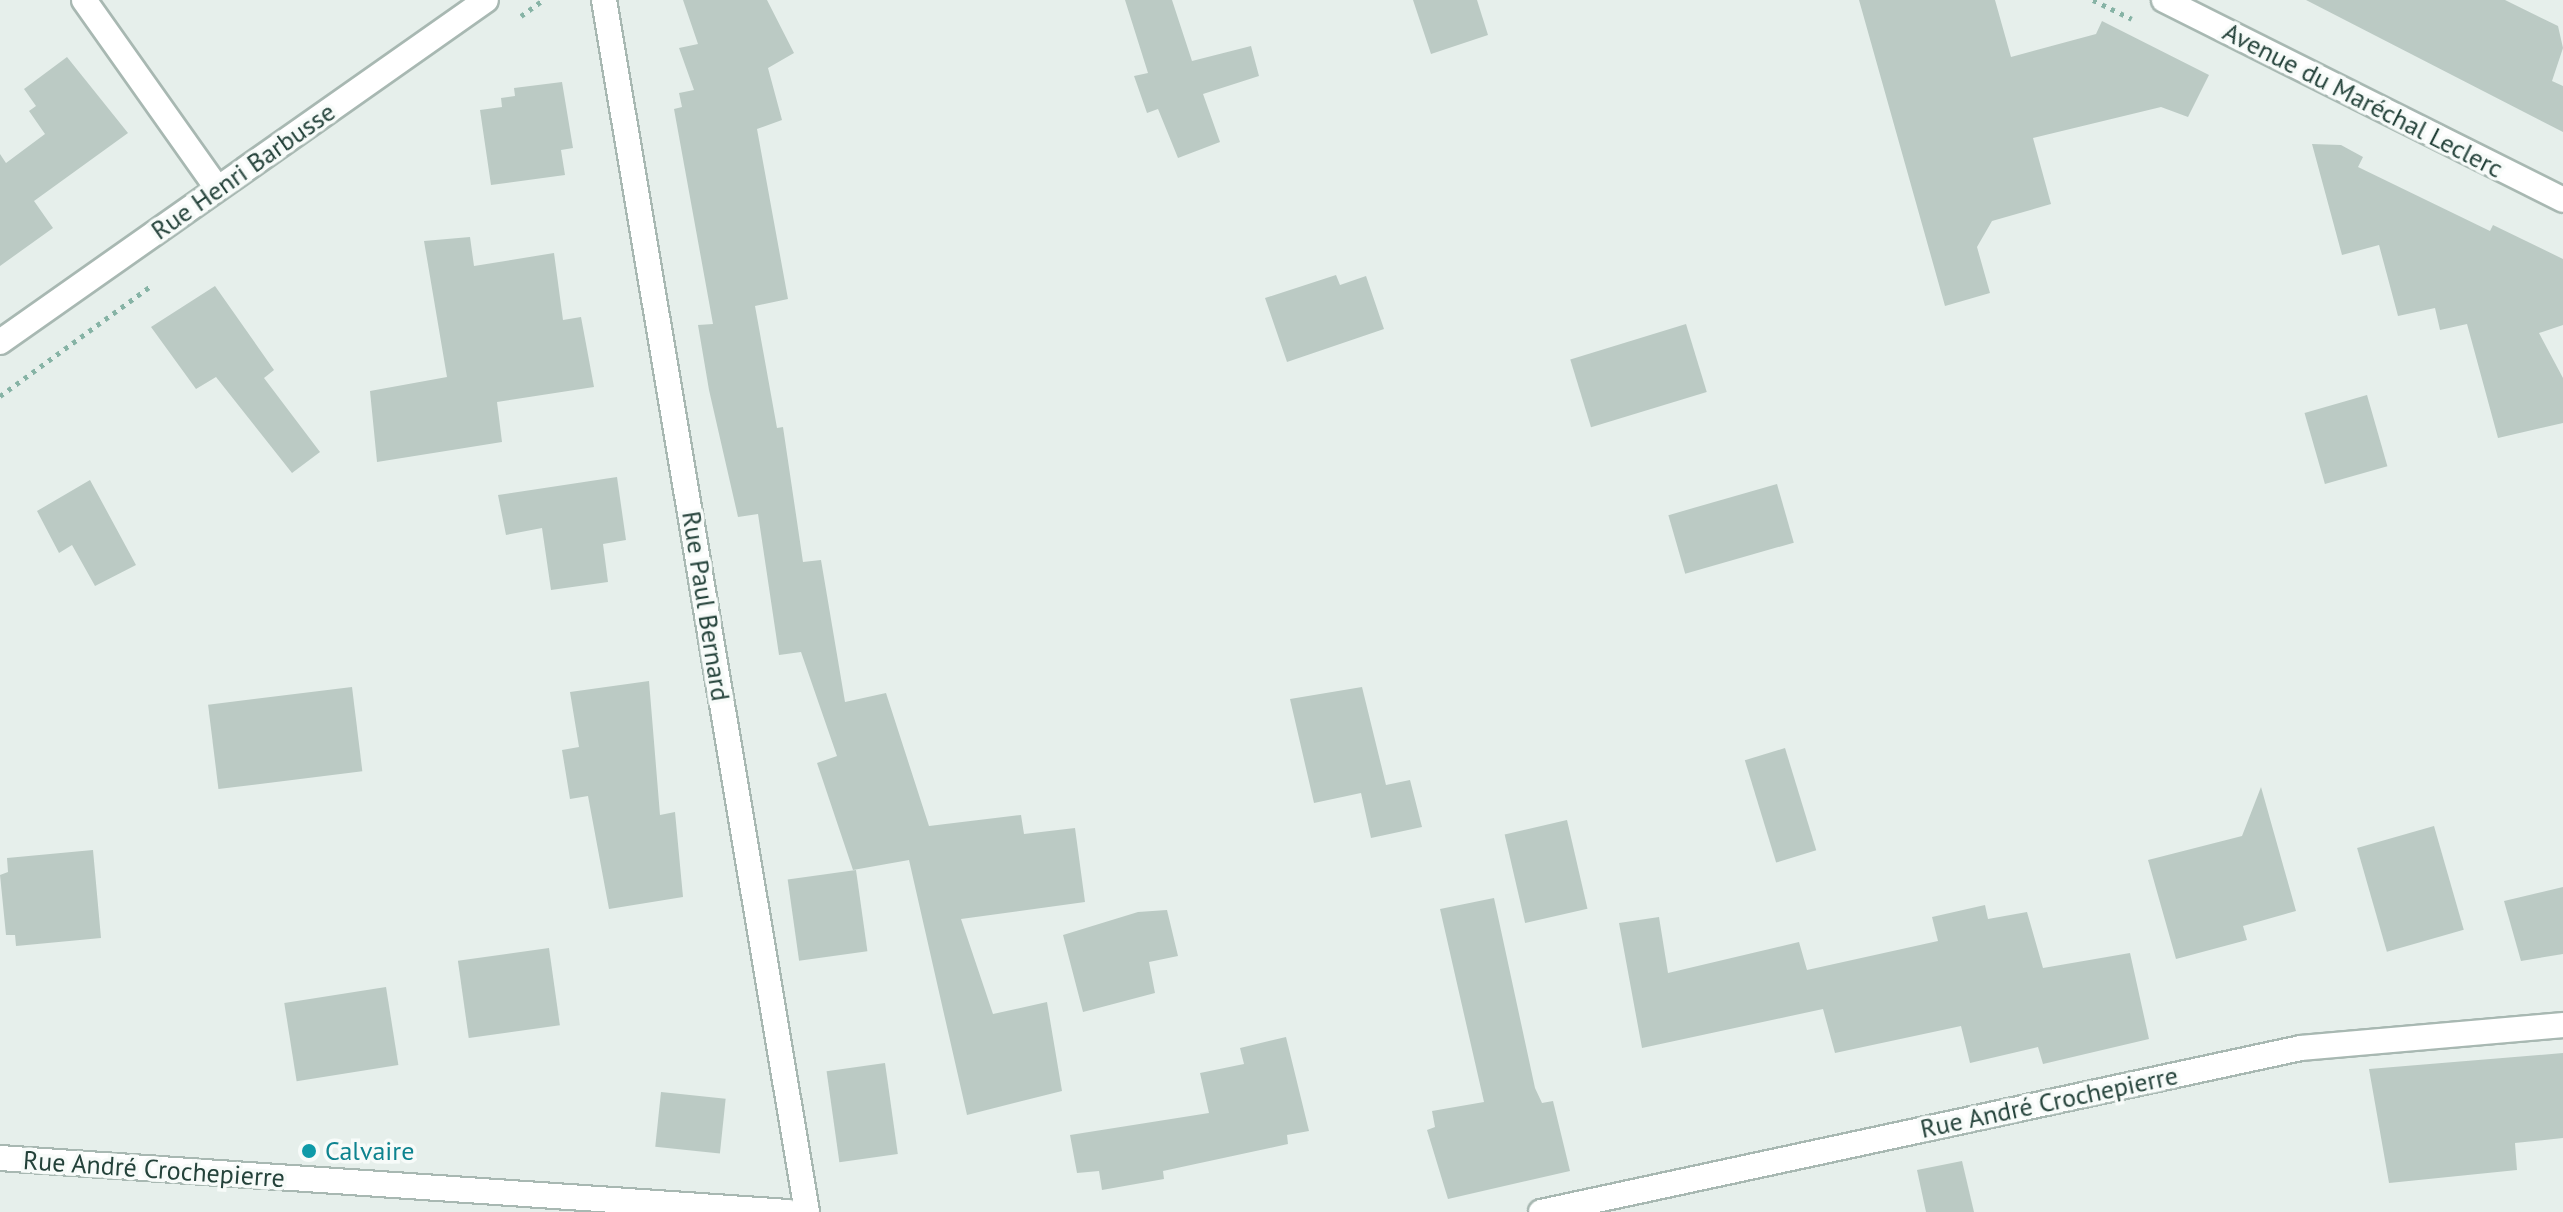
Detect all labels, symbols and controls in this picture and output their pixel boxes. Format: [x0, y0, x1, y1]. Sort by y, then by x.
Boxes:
street label: Avenue du Maréchal Leclerc [2218, 16, 2508, 184]
street label: Rue Henri Barbusse [145, 96, 341, 246]
street label: Rue Paul Bernard [676, 509, 736, 703]
street label: Rue André Crochepierre [1917, 1059, 2181, 1145]
place label: Calvaire [325, 1135, 414, 1167]
marker: Calvaire [300, 1142, 318, 1160]
street label: Rue André Crochepierre [22, 1144, 286, 1194]

